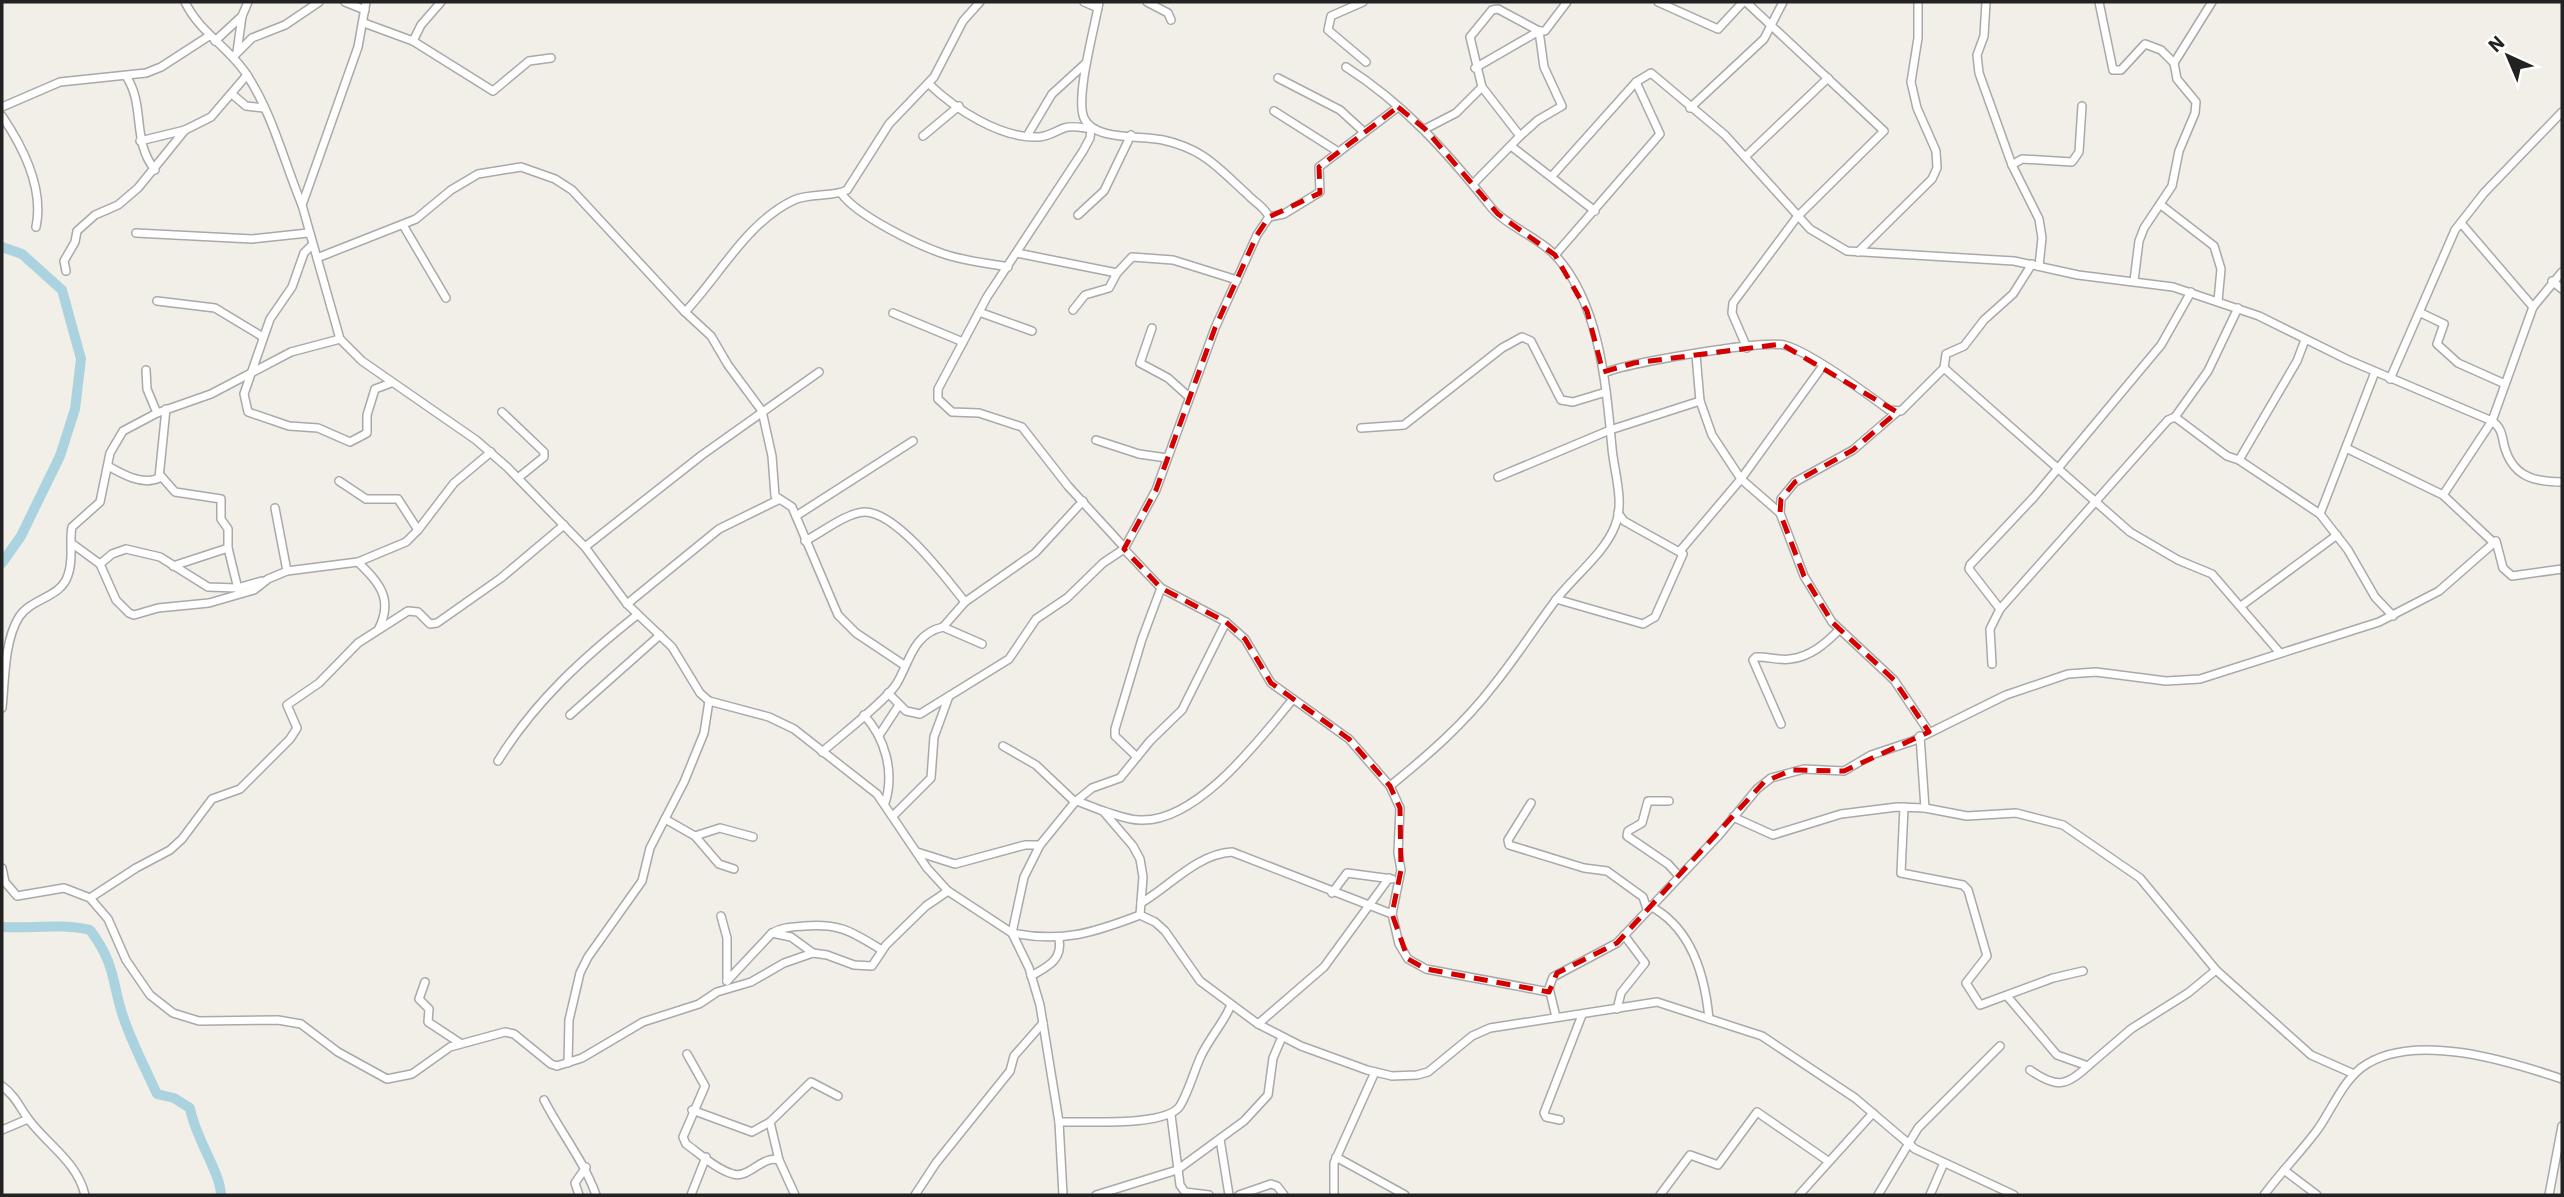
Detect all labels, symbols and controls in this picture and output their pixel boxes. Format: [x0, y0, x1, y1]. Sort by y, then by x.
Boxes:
north arrow [2473, 21, 2543, 91]
text: N [2483, 30, 2509, 57]

